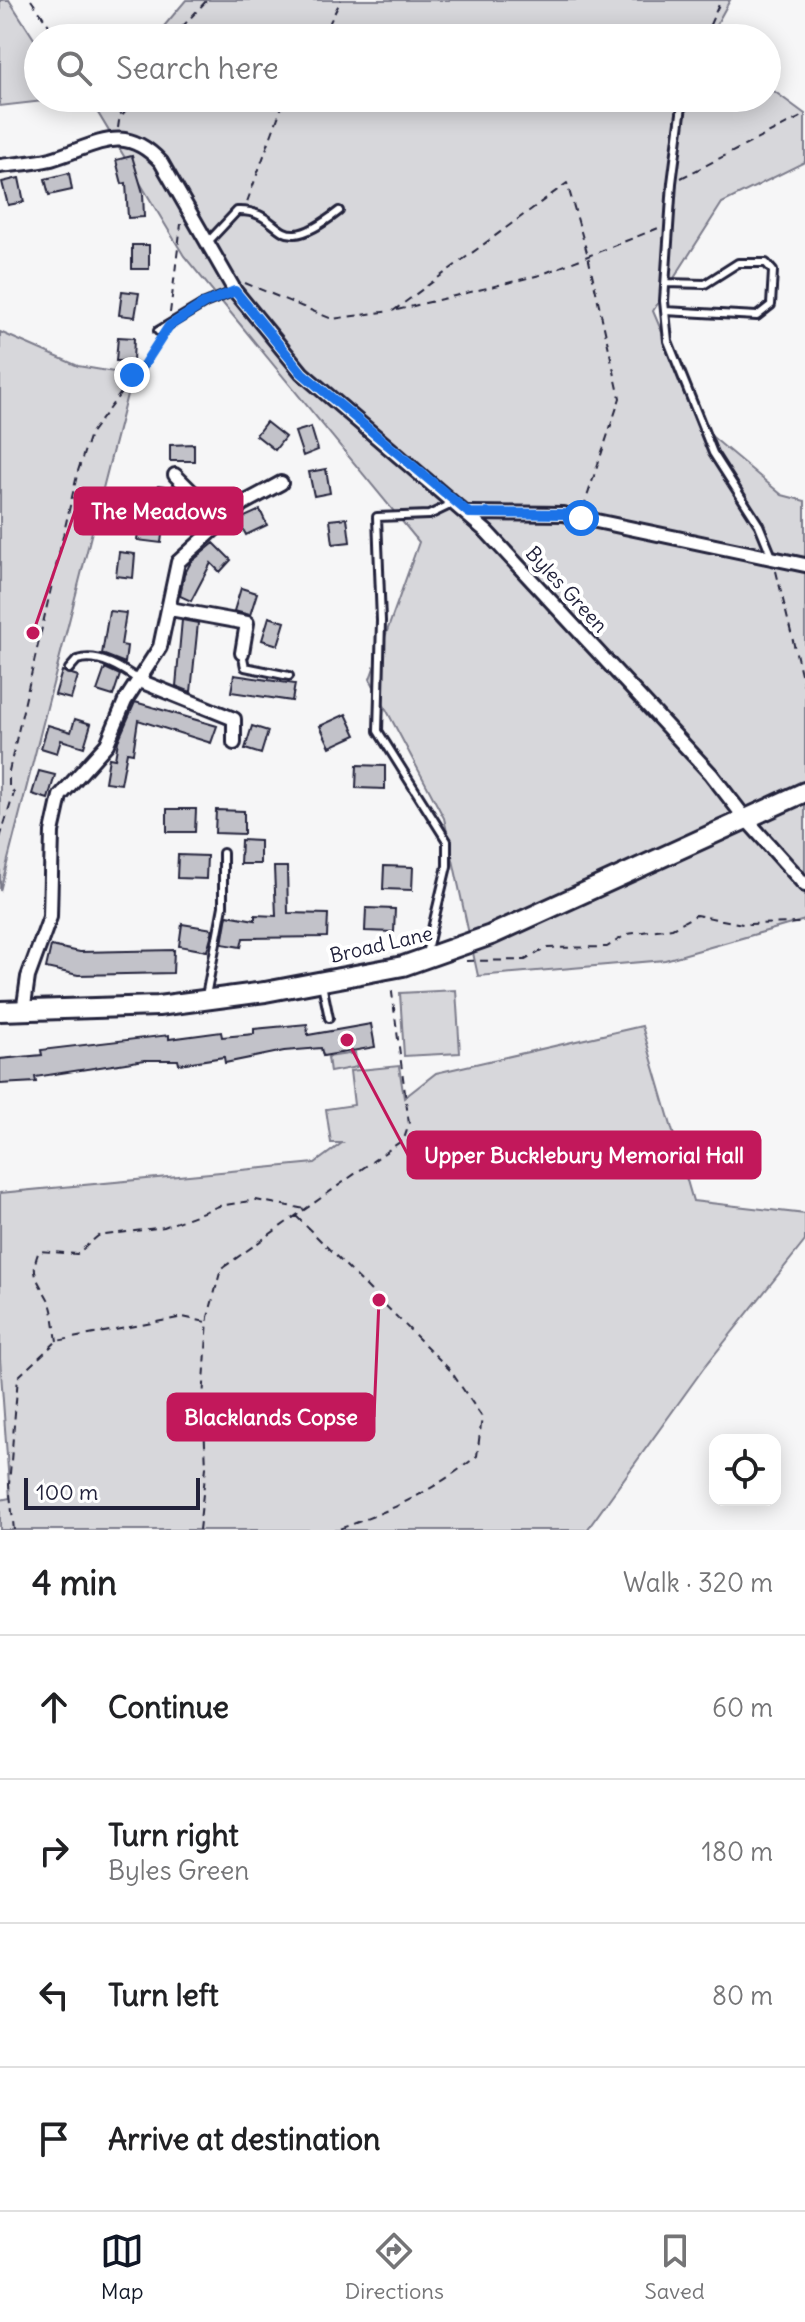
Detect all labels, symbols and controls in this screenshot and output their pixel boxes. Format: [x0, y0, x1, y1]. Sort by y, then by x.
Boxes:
search box [24, 24, 781, 112]
icon: search [52, 46, 96, 90]
text: Search here [116, 49, 279, 87]
route end [114, 357, 150, 393]
callout: The Meadows [75, 488, 242, 534]
text: The Meadows [91, 497, 227, 525]
route start [563, 500, 599, 536]
street label: Byles Green [521, 541, 613, 637]
street label: Broad Lane [327, 920, 435, 968]
callout: Upper Bucklebury Memorial Hall [408, 1132, 760, 1178]
text: Upper Bucklebury Memorial Hall [424, 1141, 744, 1169]
callout: Blacklands Copse [168, 1394, 374, 1440]
text: Blacklands Copse [184, 1403, 358, 1431]
map controls [709, 1434, 781, 1506]
button: locate [709, 1434, 781, 1506]
scale bar [24, 1474, 200, 1510]
text: 100 m [36, 1478, 98, 1506]
text: 4 min [32, 1561, 117, 1604]
text: Walk · 320 m [623, 1566, 773, 1599]
icon: ahead [32, 1685, 76, 1729]
text: Continue [108, 1688, 229, 1726]
text: 60 m [712, 1691, 773, 1724]
text: Turn right [108, 1816, 239, 1854]
icon: right [32, 1829, 76, 1873]
text: 180 m [702, 1835, 773, 1868]
text: Byles Green [108, 1854, 249, 1887]
icon: left [32, 1973, 76, 2017]
text: Turn left [108, 1976, 219, 2014]
text: 80 m [712, 1979, 773, 2012]
icon: arrive [32, 2117, 76, 2161]
text: Arrive at destination [108, 2120, 380, 2158]
tab: Map [100, 2229, 144, 2305]
tab: Directions [345, 2229, 444, 2305]
tab: Saved [644, 2229, 705, 2305]

